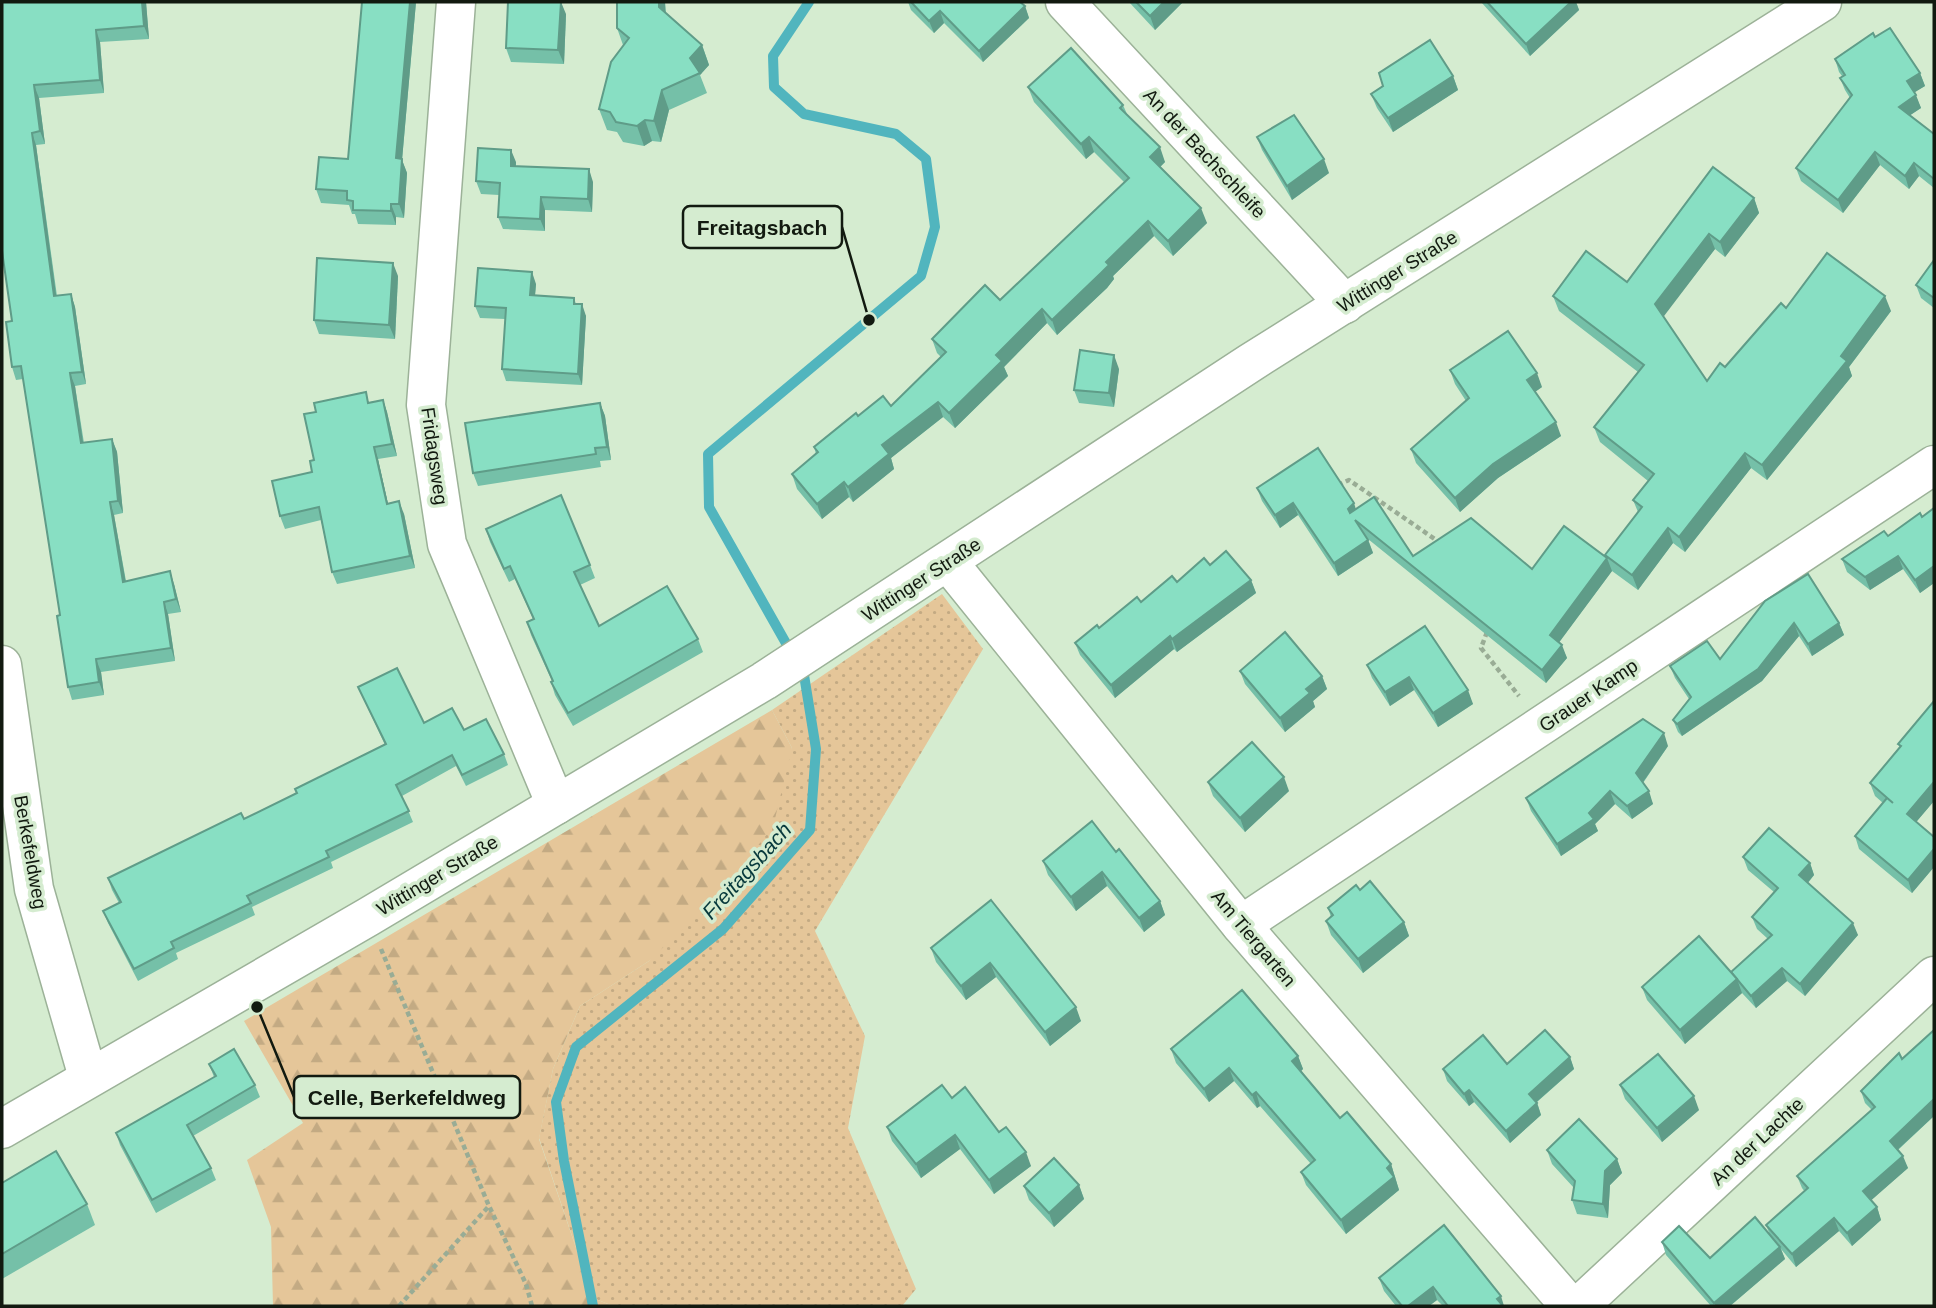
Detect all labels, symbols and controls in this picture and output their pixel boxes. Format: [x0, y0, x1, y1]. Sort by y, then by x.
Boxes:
street label: An der Bachschleife [1139, 84, 1270, 222]
callout: Freitagsbach [683, 206, 842, 248]
text: Freitagsbach [697, 216, 827, 239]
street label: Wittinger Straße [1333, 226, 1461, 317]
street label: Fridagsweg [417, 406, 452, 506]
street label: Wittinger Straße [858, 533, 985, 626]
street label: Grauer Kamp [1535, 655, 1641, 736]
street label: Berkefeldweg [10, 794, 51, 911]
water label: Freitagsbach [697, 818, 796, 923]
street label: Wittinger Straße [373, 831, 501, 920]
street label: Am Tiergarten [1207, 886, 1300, 991]
callout: Celle, Berkefeldweg [294, 1076, 520, 1118]
text: Celle, Berkefeldweg [308, 1086, 506, 1109]
street label: An der Lachte [1707, 1093, 1808, 1189]

